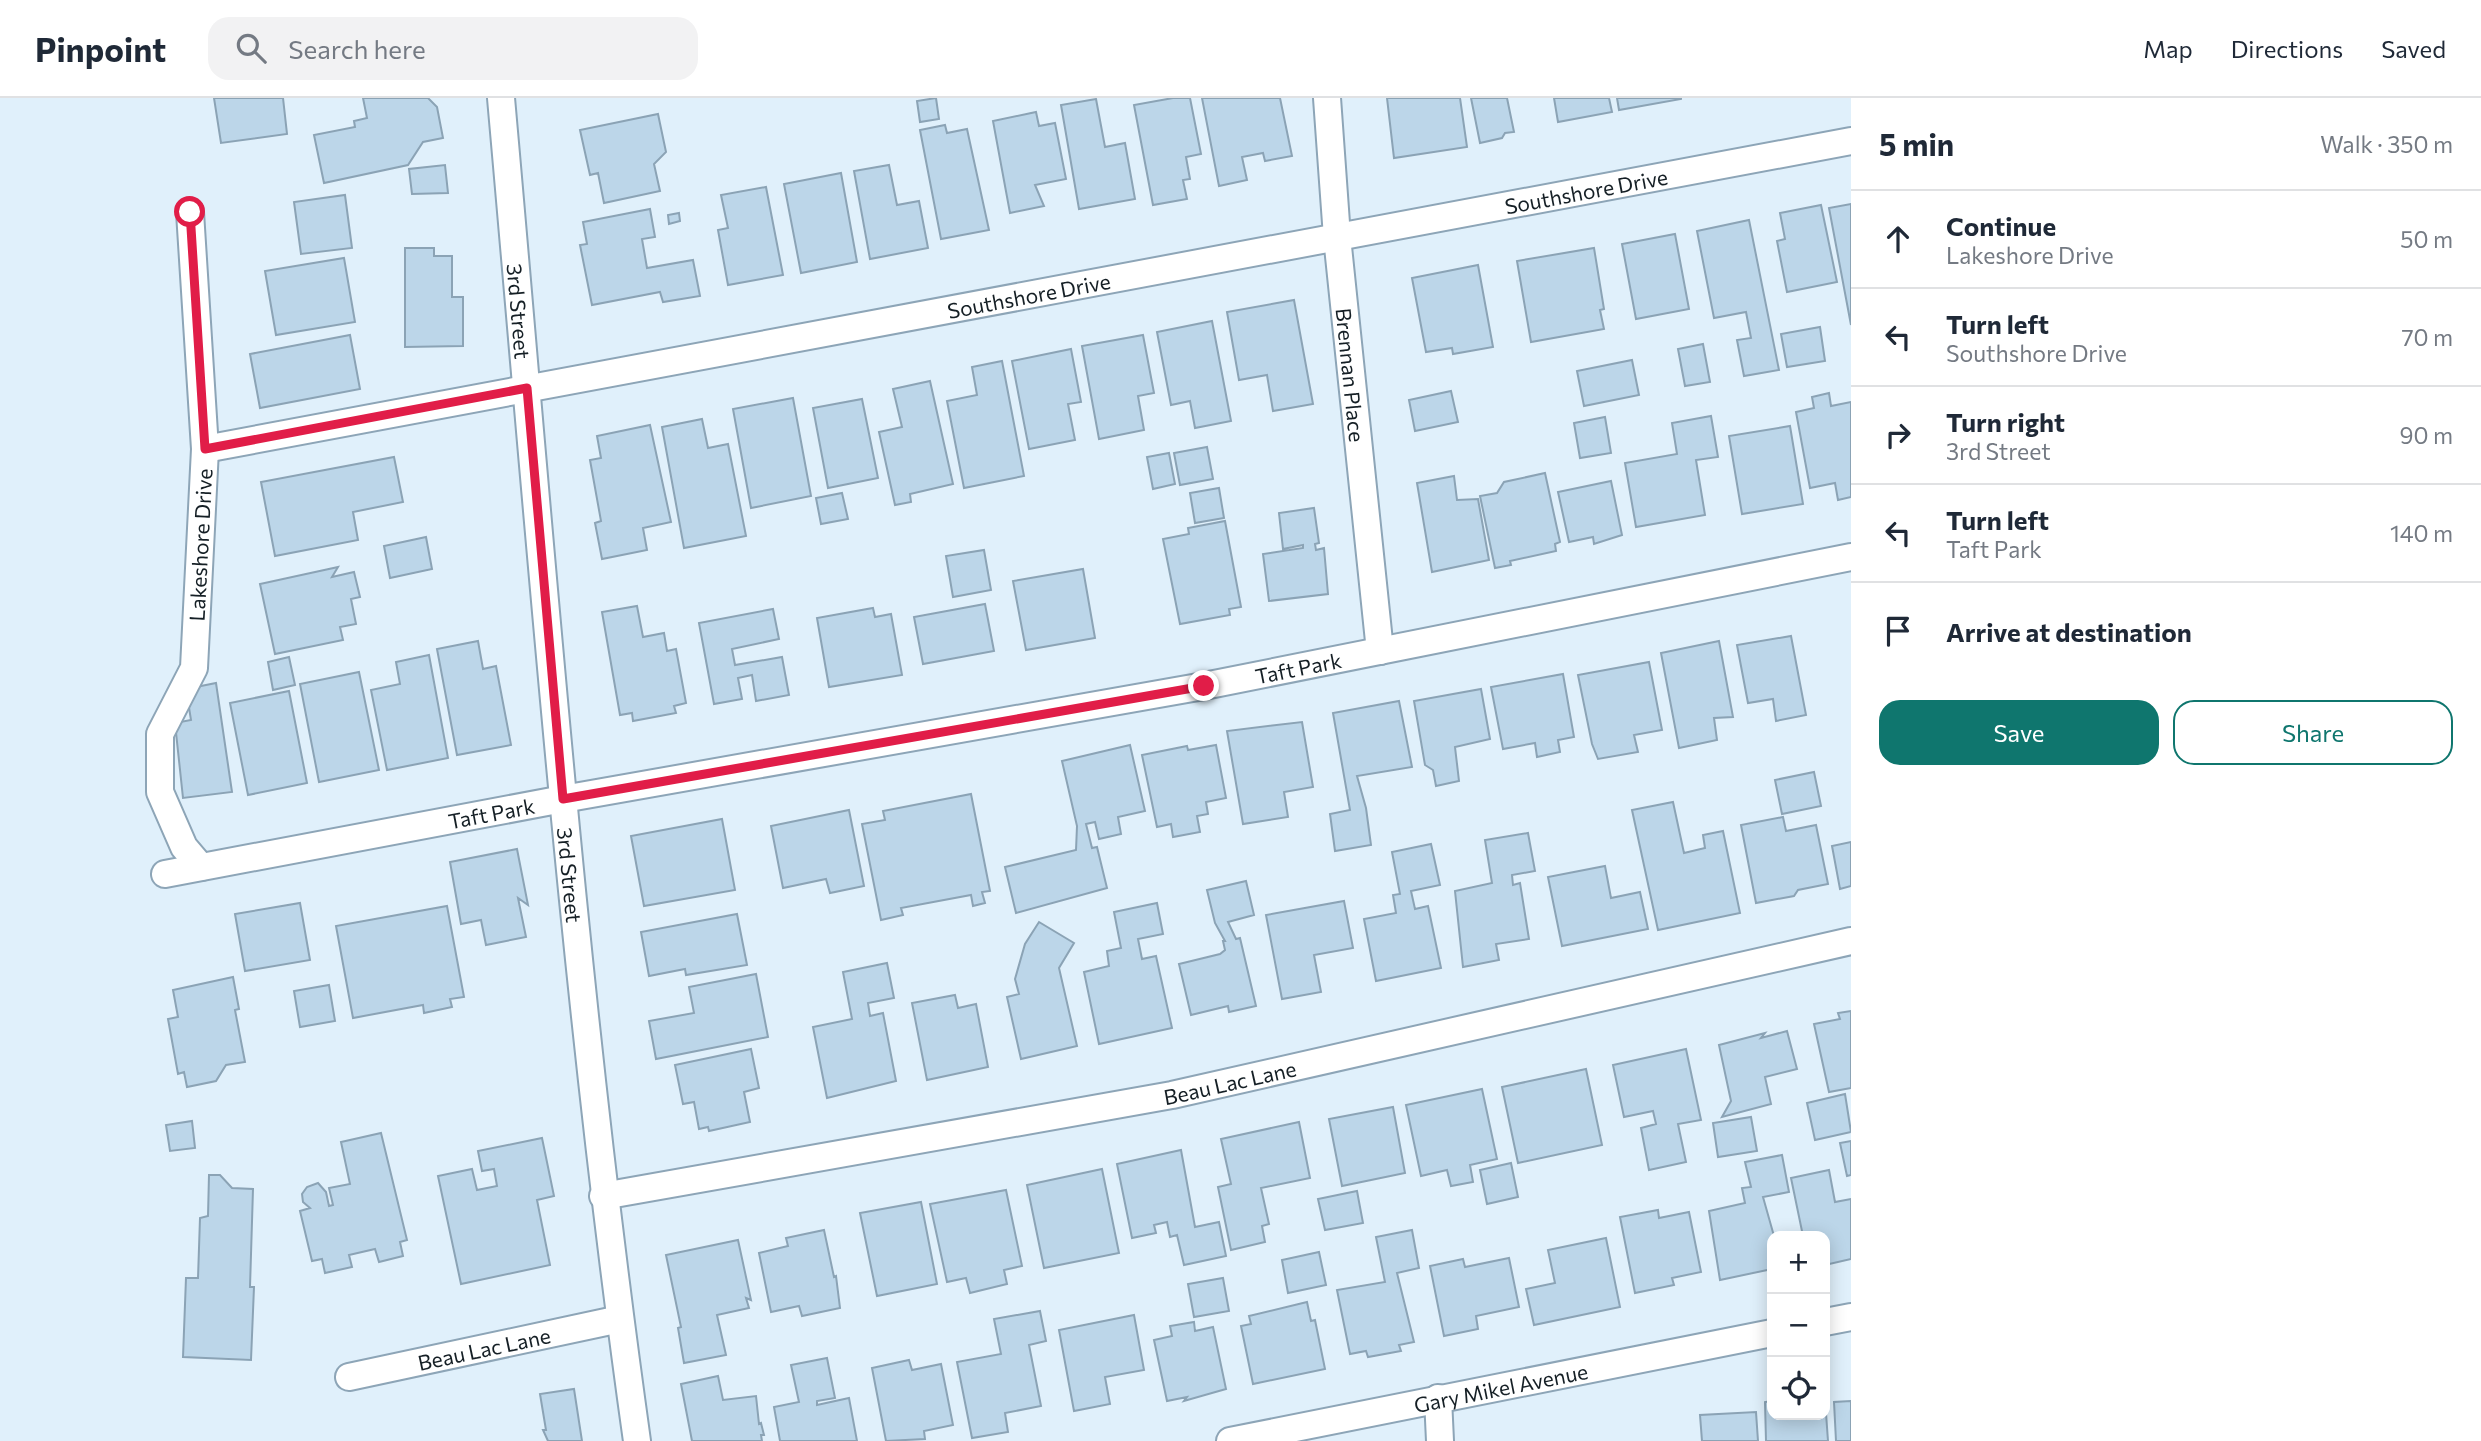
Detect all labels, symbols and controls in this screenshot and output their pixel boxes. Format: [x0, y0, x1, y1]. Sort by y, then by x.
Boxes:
search box [208, 17, 698, 80]
text: Pinpoint [35, 28, 166, 69]
icon: search [232, 29, 270, 67]
text: Search here [288, 33, 426, 64]
text: Map [2143, 34, 2193, 63]
text: Directions [2231, 34, 2343, 63]
text: Saved [2381, 34, 2446, 63]
text: 5 min [1879, 125, 1954, 162]
text: Walk · 350 m [2320, 130, 2453, 158]
street label: Southshore Drive [1502, 163, 1670, 218]
route start [174, 196, 205, 227]
text: Continue [1946, 210, 2056, 241]
icon: ahead [1879, 220, 1917, 258]
text: 50 m [2400, 225, 2453, 253]
text: Lakeshore Drive [1946, 241, 2114, 269]
street label: 3rd Street [503, 262, 536, 360]
street label: Southshore Drive [945, 267, 1112, 322]
street label: Brennan Place [1332, 307, 1371, 443]
text: Turn left [1946, 308, 2049, 339]
icon: left [1879, 318, 1917, 356]
text: 70 m [2401, 323, 2453, 351]
text: Southshore Drive [1946, 339, 2127, 367]
text: Turn right [1946, 406, 2065, 437]
icon: right [1879, 416, 1917, 454]
text: 90 m [2400, 421, 2453, 449]
text: 3rd Street [1946, 437, 2051, 465]
street label: Lakeshore Drive [184, 468, 216, 622]
text: Turn left [1946, 504, 2049, 535]
icon: left [1879, 514, 1917, 552]
text: 140 m [2390, 519, 2453, 547]
text: Taft Park [1946, 535, 2042, 563]
icon: arrive [1879, 612, 1917, 650]
text: Arrive at destination [1946, 616, 2192, 647]
street label: Taft Park [1253, 646, 1344, 688]
route end [1188, 670, 1219, 701]
button: Save [1879, 700, 2159, 765]
button: Share [2173, 700, 2453, 765]
street label: Taft Park [446, 792, 537, 833]
street label: 3rd Street [553, 826, 588, 924]
street label: Beau Lac Lane [1162, 1055, 1298, 1109]
map controls [1767, 1231, 1830, 1420]
button: + [1767, 1231, 1830, 1294]
button: − [1767, 1294, 1830, 1357]
street label: Beau Lac Lane [415, 1322, 553, 1374]
button: locate [1767, 1357, 1830, 1420]
street label: Gary Mikel Avenue [1412, 1358, 1590, 1417]

